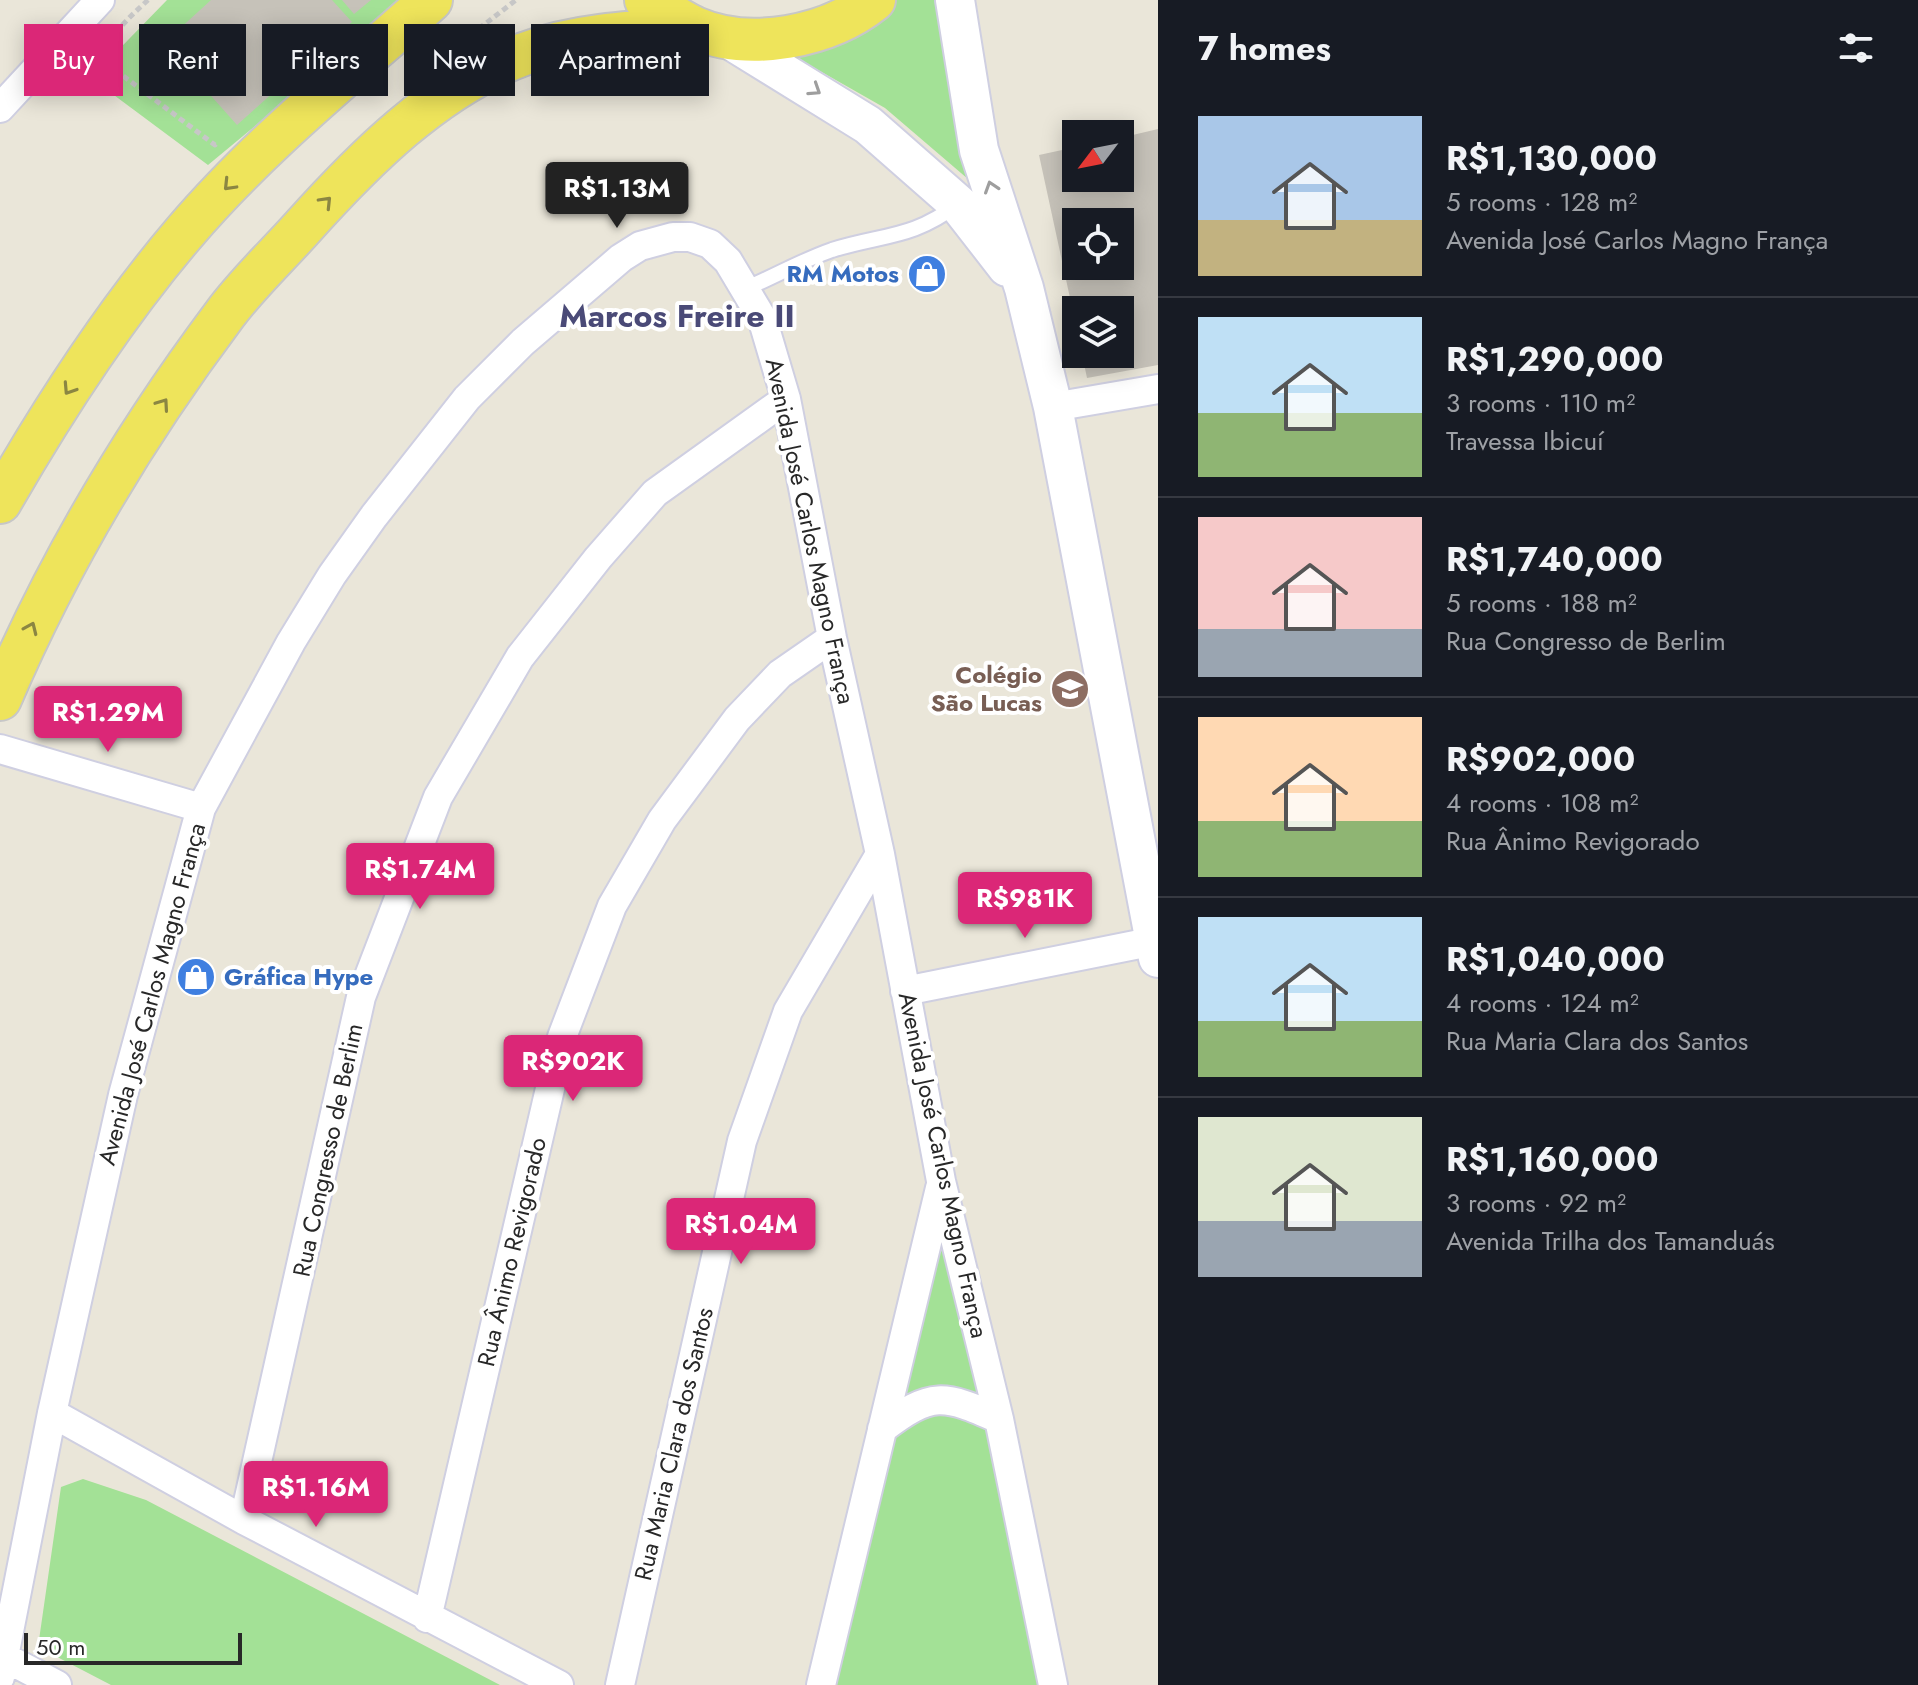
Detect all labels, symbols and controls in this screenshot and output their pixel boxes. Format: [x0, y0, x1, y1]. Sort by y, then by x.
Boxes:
chip: Buy [24, 24, 123, 96]
chip: Rent [139, 24, 246, 96]
chip: Filters [262, 24, 388, 96]
chip: New [404, 24, 515, 96]
chip: Apartment [531, 24, 709, 96]
text: 7 homes [1198, 24, 1331, 73]
icon: filters [1834, 26, 1878, 70]
one-way arrow [807, 81, 821, 96]
north arrow [1062, 120, 1134, 192]
map controls [1062, 120, 1134, 368]
text: R$1,130,000 [1446, 134, 1657, 183]
icon: home [1262, 148, 1358, 244]
pin: R$1.13M [543, 162, 691, 230]
text: R$1.13M [563, 169, 671, 207]
one-way arrow [224, 176, 238, 190]
one-way arrow [984, 181, 1000, 195]
text: 5 rooms · 128 m² [1446, 183, 1637, 221]
one-way arrow [316, 197, 331, 211]
button: locate [1062, 208, 1134, 280]
text: Avenida José Carlos Magno França [1446, 221, 1828, 259]
shop icon: RM Motos [906, 253, 948, 295]
place label: RM Motos [787, 256, 899, 291]
district label: Marcos Freire II [559, 293, 795, 339]
button: layers [1062, 296, 1134, 368]
text: R$1,290,000 [1446, 335, 1664, 384]
icon: home [1262, 349, 1358, 445]
street label: Avenida José Carlos Magno França [757, 355, 864, 707]
one-way arrow [63, 380, 78, 395]
text: 3 rooms · 110 m² [1446, 384, 1635, 422]
one-way arrow [153, 398, 168, 412]
text: Travessa Ibicuí [1446, 422, 1604, 460]
text: R$1,740,000 [1446, 535, 1663, 584]
icon: home [1262, 549, 1358, 645]
text: 5 rooms · 188 m² [1446, 584, 1637, 622]
one-way arrow [21, 621, 37, 636]
text: Rua Congresso de Berlim [1446, 622, 1726, 660]
place label: Colégio São Lucas [931, 657, 1042, 720]
school or university icon: Colégio São Lucas [1049, 668, 1091, 710]
pin: R$1.29M [34, 686, 182, 754]
text: R$1.29M [52, 693, 164, 731]
text: R$902,000 [1446, 735, 1635, 784]
icon: home [1262, 749, 1358, 845]
text: 4 rooms · 108 m² [1446, 784, 1639, 822]
street label: Avenida José Carlos Magno França [89, 819, 214, 1169]
text: Rua Ânimo Revigorado [1446, 822, 1700, 860]
pin: R$1.74M [346, 843, 494, 911]
text: R$1.74M [364, 850, 476, 888]
pin: R$981K [960, 872, 1090, 940]
text: R$981K [976, 879, 1074, 917]
text: R$1,040,000 [1446, 935, 1665, 984]
icon: home [1262, 949, 1358, 1045]
shop icon: Gráfica Hype [175, 956, 217, 998]
place label: Gráfica Hype [224, 959, 373, 994]
text: 4 rooms · 124 m² [1446, 984, 1639, 1022]
street label: Avenida José Carlos Magno França [890, 989, 997, 1341]
street label: Rua Congresso de Berlim [284, 1020, 371, 1280]
text: Rua Maria Clara dos Santos [1446, 1022, 1748, 1060]
pin: R$902K [508, 1035, 638, 1103]
text: R$902K [522, 1042, 624, 1080]
street label: Rua Ânimo Revigorado [468, 1134, 555, 1370]
text: R$1,160,000 [1446, 1135, 1659, 1184]
icon: home [1262, 1149, 1358, 1245]
text: 3 rooms · 92 m² [1446, 1184, 1626, 1222]
pin: R$1.04M [667, 1198, 815, 1266]
text: R$1.04M [684, 1205, 798, 1243]
text: Avenida Trilha dos Tamanduás [1446, 1222, 1775, 1260]
street label: Rua Maria Clara dos Santos [625, 1304, 722, 1584]
pin: R$1.16M [242, 1461, 390, 1529]
text: R$1.16M [262, 1468, 370, 1506]
scale bar [24, 1629, 242, 1665]
text: 50 m [36, 1631, 85, 1663]

